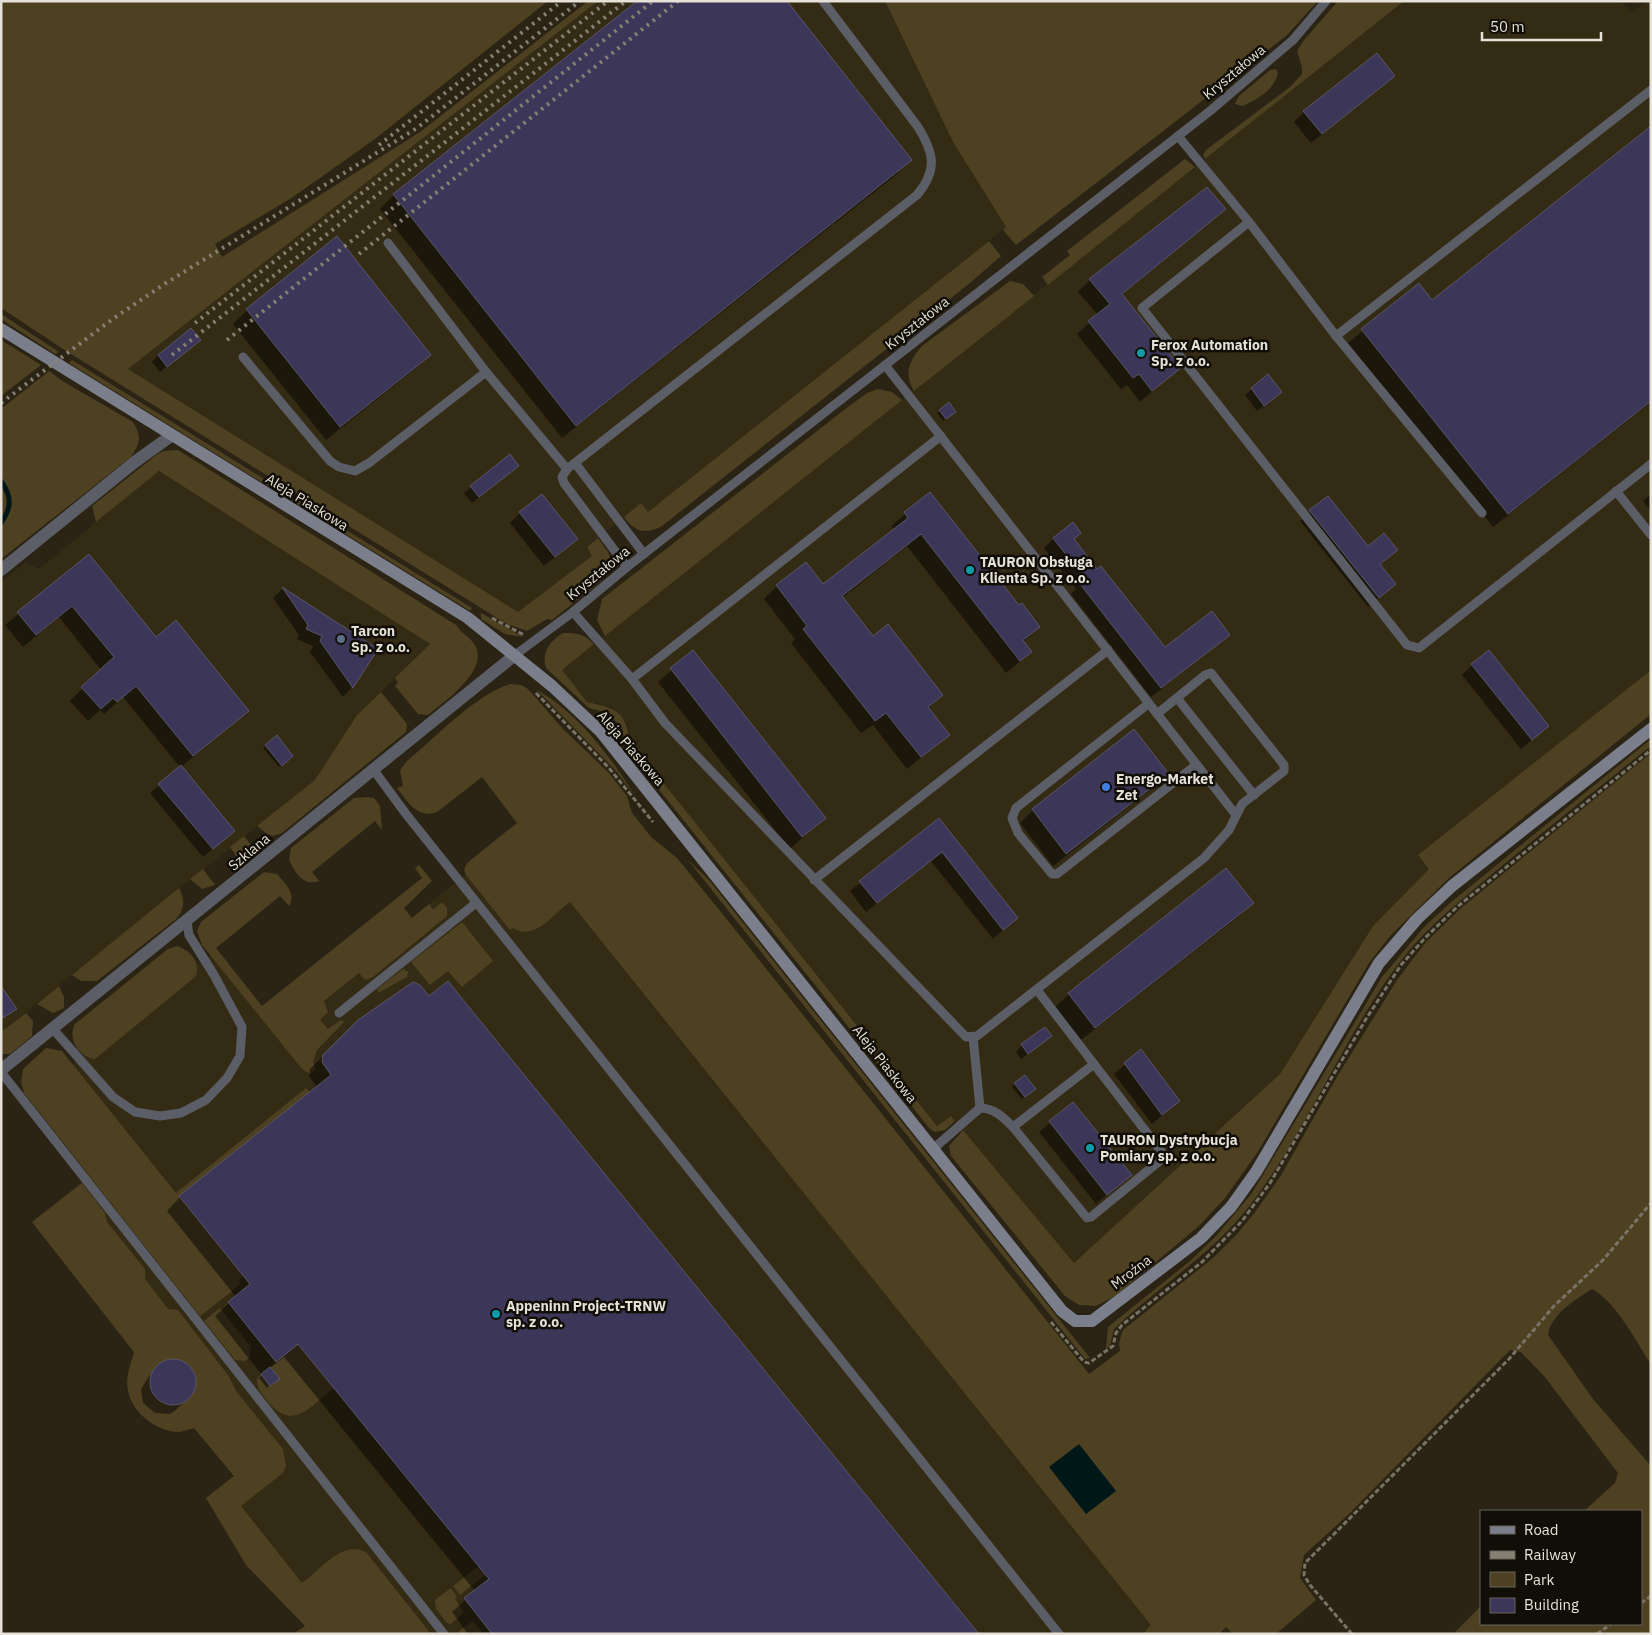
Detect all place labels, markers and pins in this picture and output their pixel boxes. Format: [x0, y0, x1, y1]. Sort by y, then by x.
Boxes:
place label: Ferox Automation Sp. z o.o. [1151, 336, 1268, 370]
marker: Ferox Automation Sp. z o.o. [1135, 347, 1147, 359]
place label: TAURON Obsługa Klienta Sp. z o.o. [980, 553, 1093, 587]
marker: TAURON Obsługa Klienta Sp. z o.o. [964, 564, 976, 576]
place label: Tarcon Sp. z o.o. [351, 622, 410, 656]
marker: Tarcon Sp. z o.o. [335, 633, 347, 645]
place label: Energo-Market Zet [1116, 770, 1214, 804]
marker: Energo-Market Zet [1100, 781, 1112, 793]
place label: TAURON Dystrybucja Pomiary sp. z o.o. [1100, 1131, 1238, 1165]
marker: TAURON Dystrybucja Pomiary sp. z o.o. [1084, 1142, 1096, 1154]
place label: Appeninn Project-TRNW sp. z o.o. [506, 1297, 666, 1331]
marker: Appeninn Project-TRNW sp. z o.o. [490, 1308, 502, 1320]

